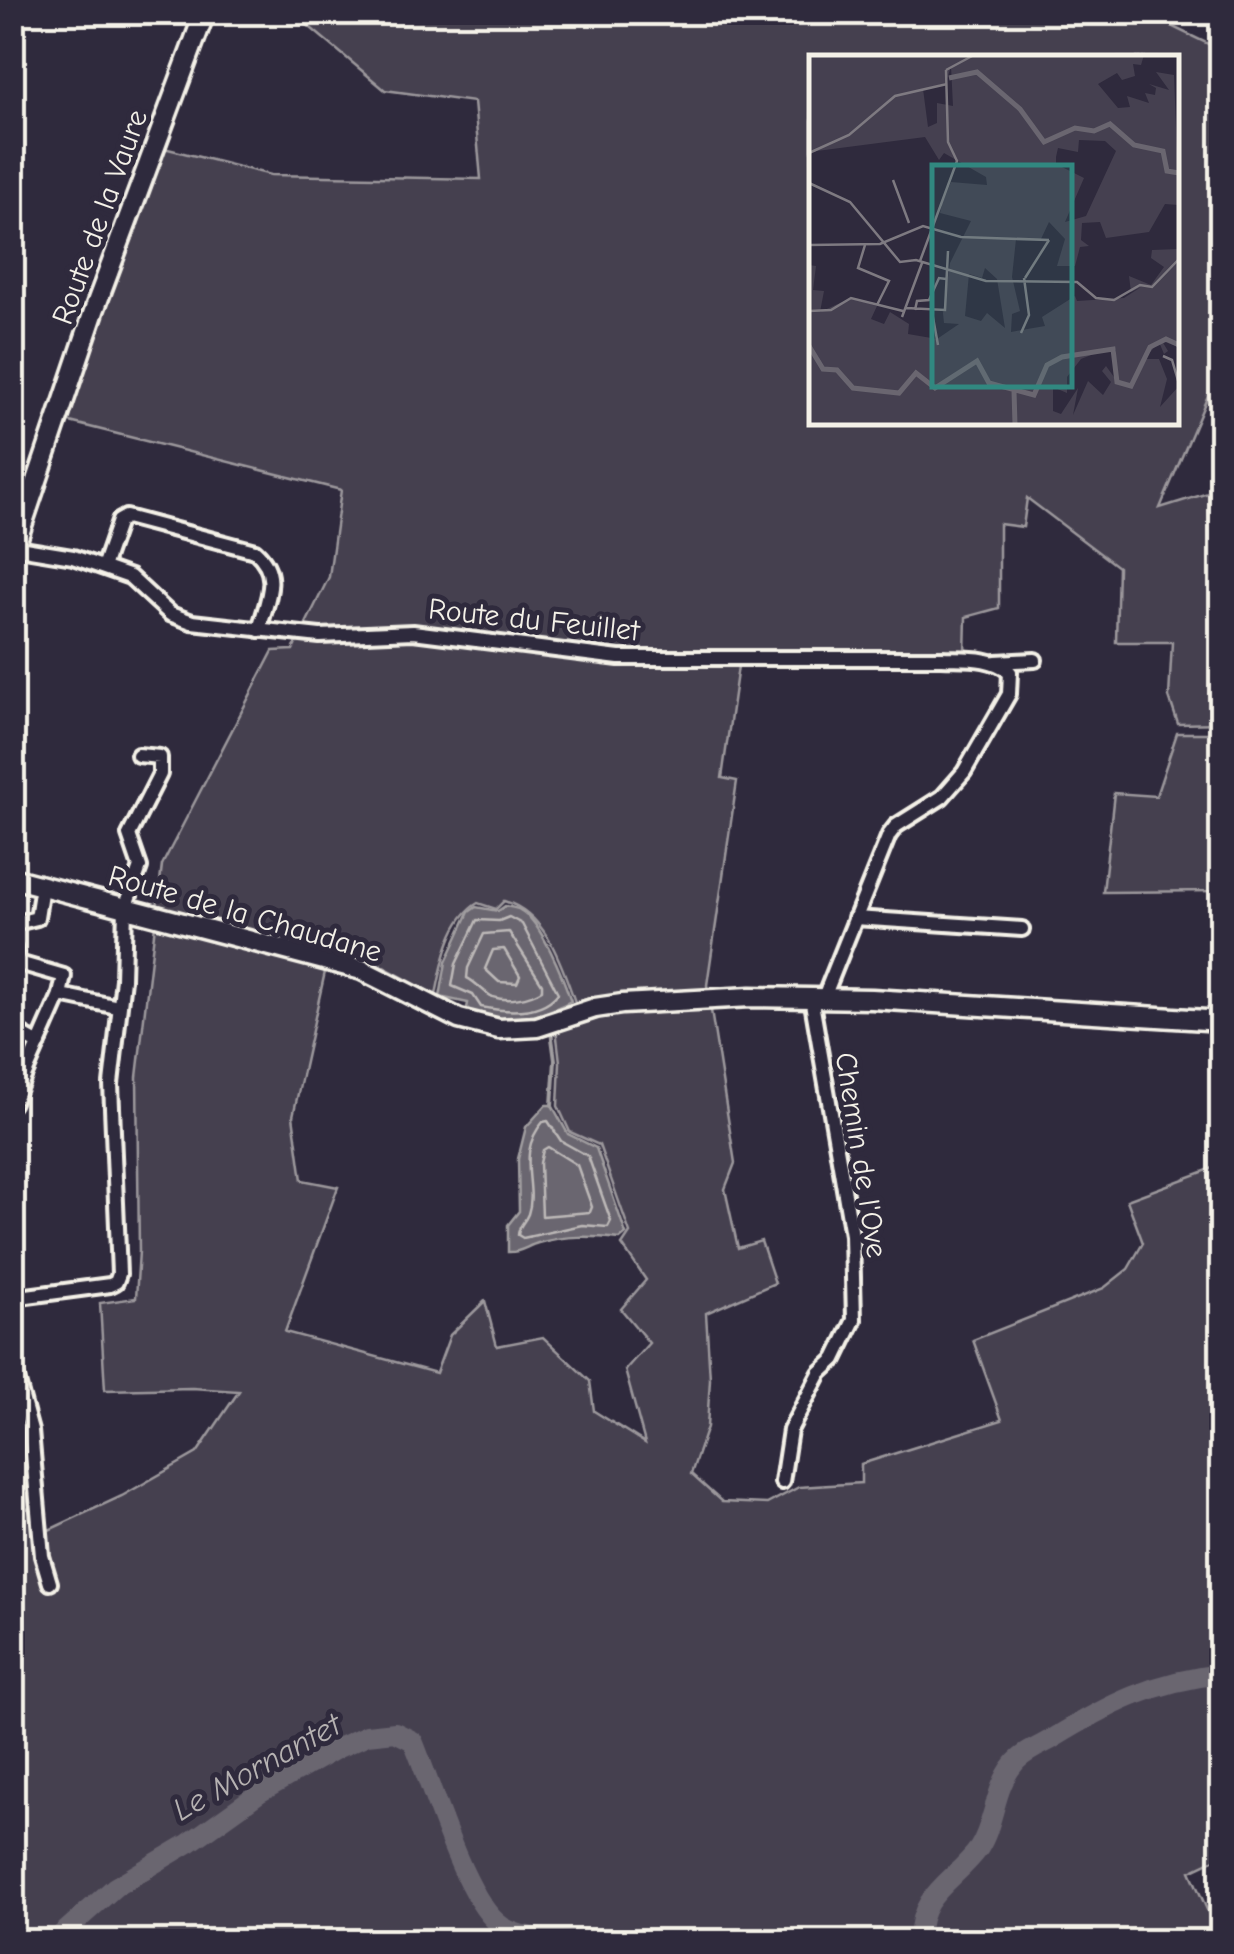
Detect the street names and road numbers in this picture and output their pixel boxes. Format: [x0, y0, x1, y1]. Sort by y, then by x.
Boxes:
street label: Route de la Vaure [45, 105, 155, 329]
street label: Route du Feuillet [427, 592, 643, 649]
street label: Route de la Chaudane [104, 858, 386, 970]
street label: Chemin de l'Ove [827, 1050, 895, 1260]

